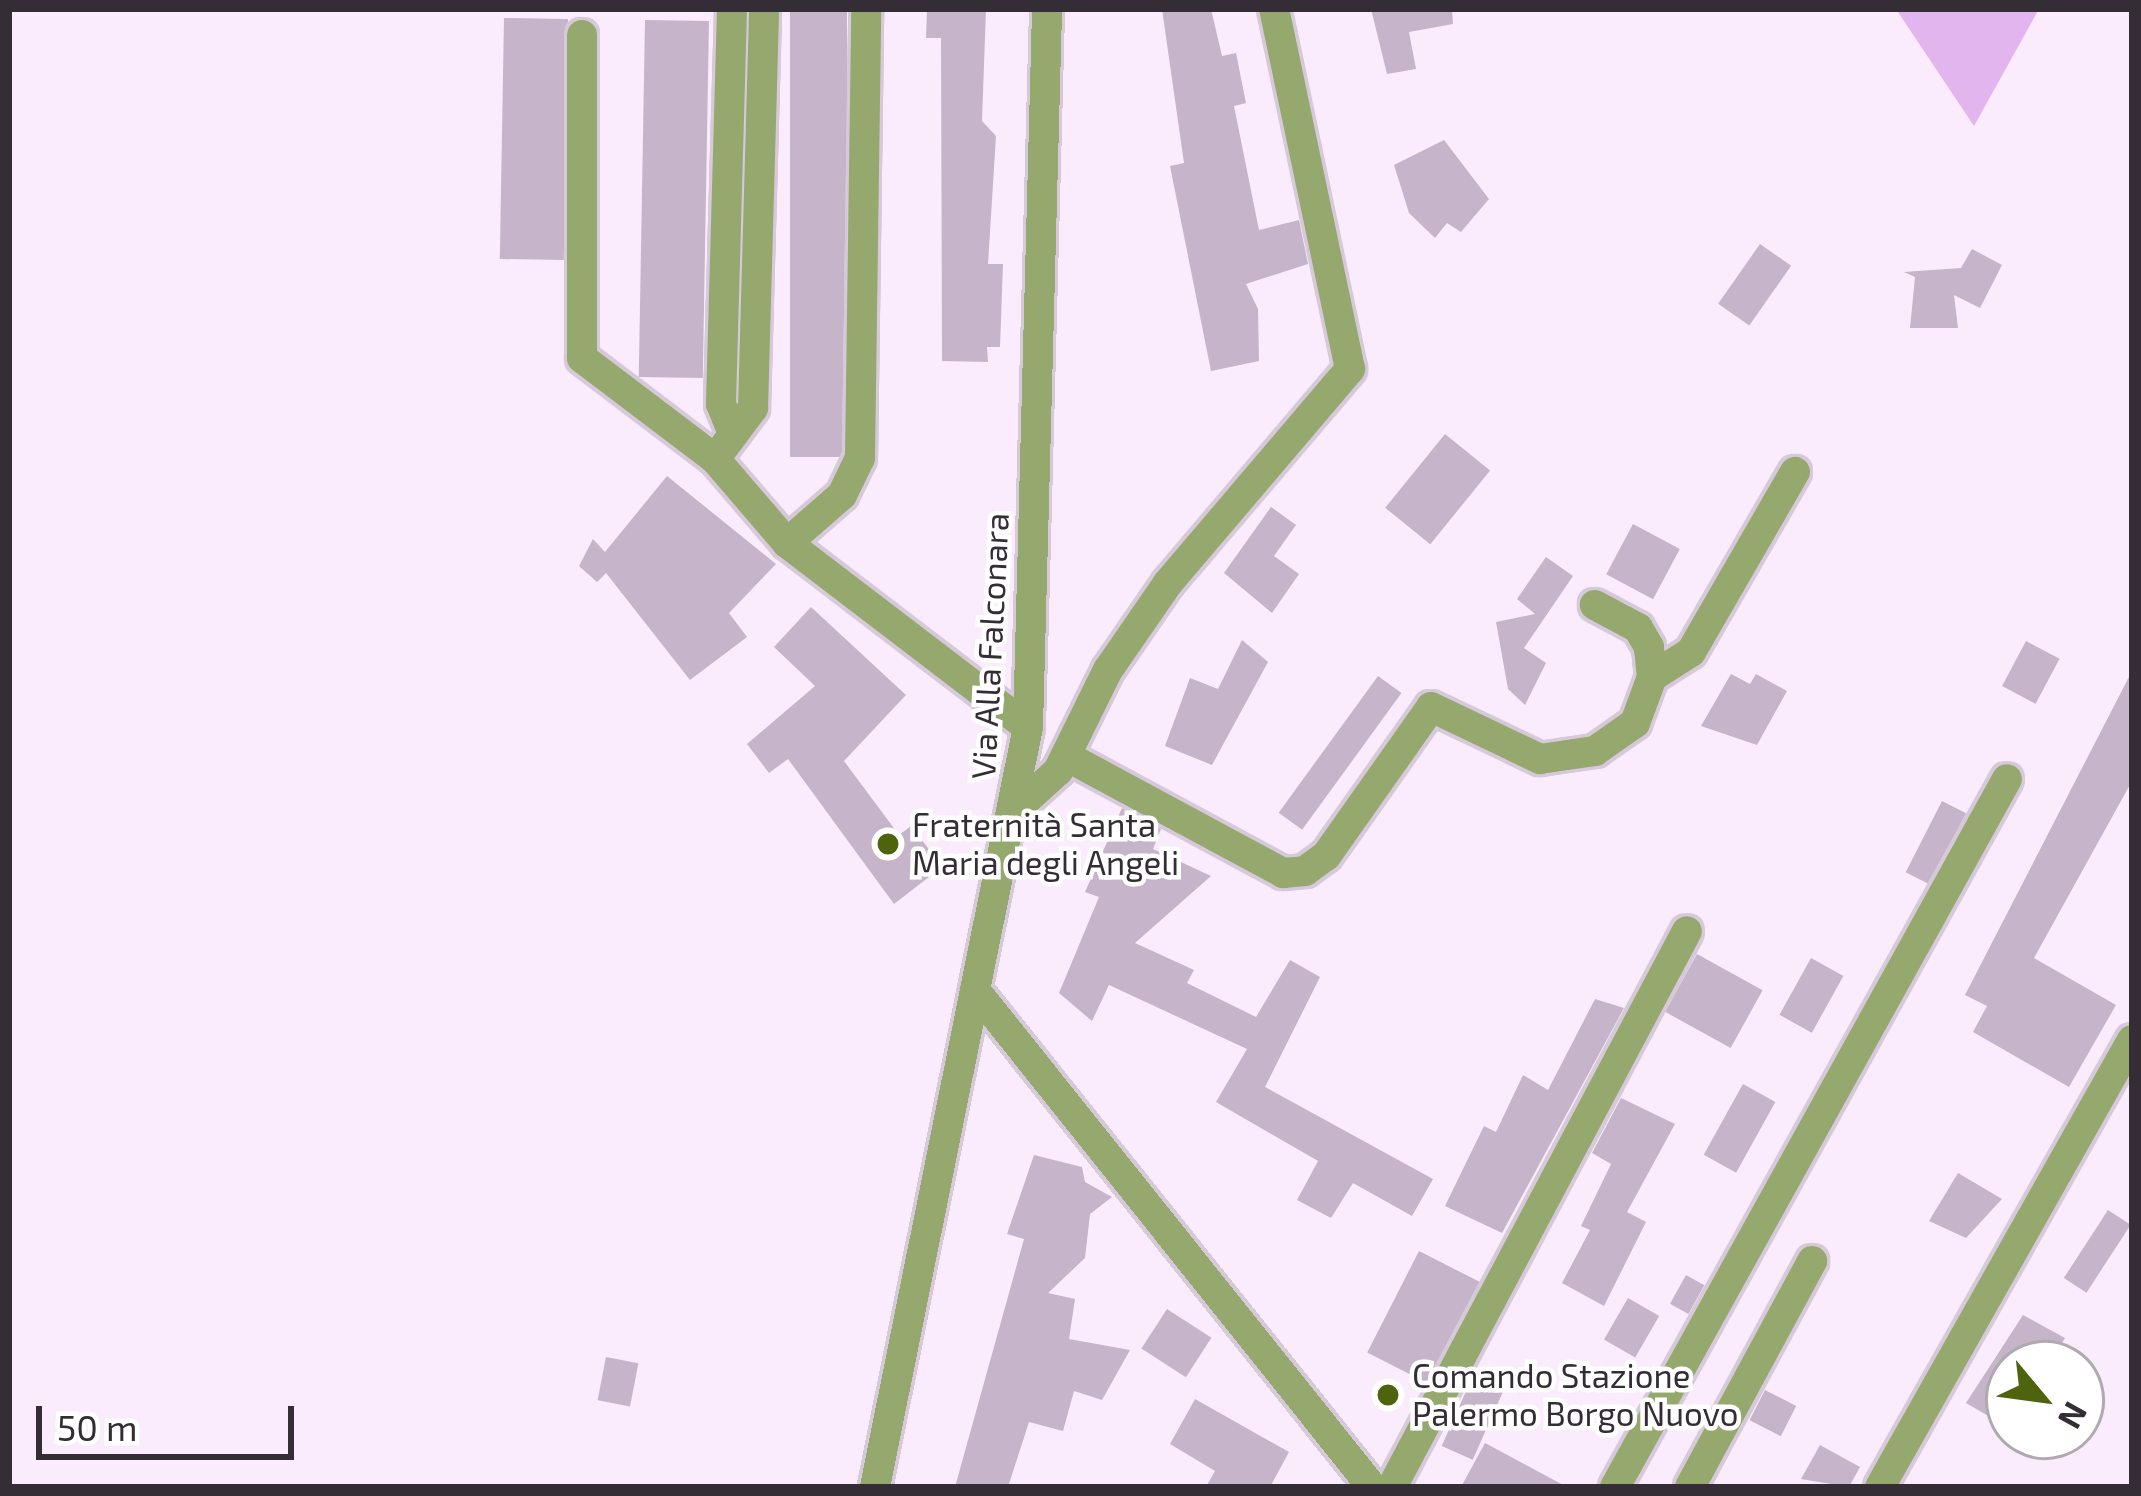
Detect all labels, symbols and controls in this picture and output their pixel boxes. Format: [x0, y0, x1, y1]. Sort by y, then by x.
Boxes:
street label: Via Alla Falconara [963, 511, 1017, 781]
place label: Fraternità Santa Maria degli Angeli [912, 805, 1180, 883]
marker: Fraternità Santa Maria degli Angeli [875, 831, 901, 857]
north arrow [1985, 1340, 2105, 1460]
place label: Comando Stazione Palermo Borgo Nuovo [1412, 1356, 1739, 1434]
scale bar [42, 1382, 300, 1456]
marker: Comando Stazione Palermo Borgo Nuovo [1375, 1382, 1401, 1408]
text: N [2051, 1396, 2097, 1436]
text: 50 m [57, 1405, 138, 1448]

